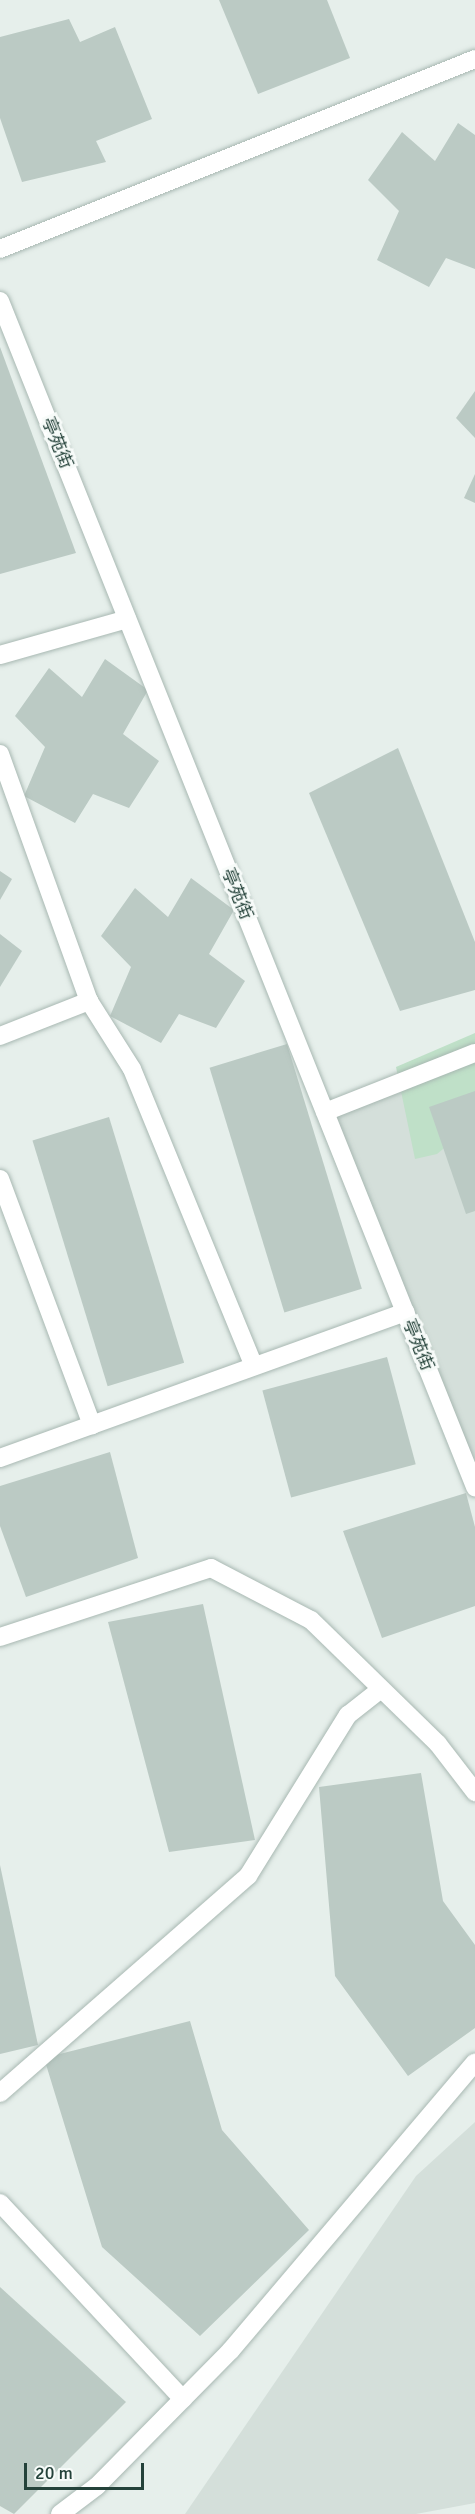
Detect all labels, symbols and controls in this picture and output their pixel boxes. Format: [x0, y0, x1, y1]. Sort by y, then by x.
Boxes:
street label: 亭苑街 [37, 414, 77, 472]
street label: 亭苑街 [217, 865, 257, 923]
street label: 亭苑街 [398, 1316, 438, 1374]
scale bar [27, 2451, 147, 2489]
text: 20 m [35, 2462, 73, 2484]

